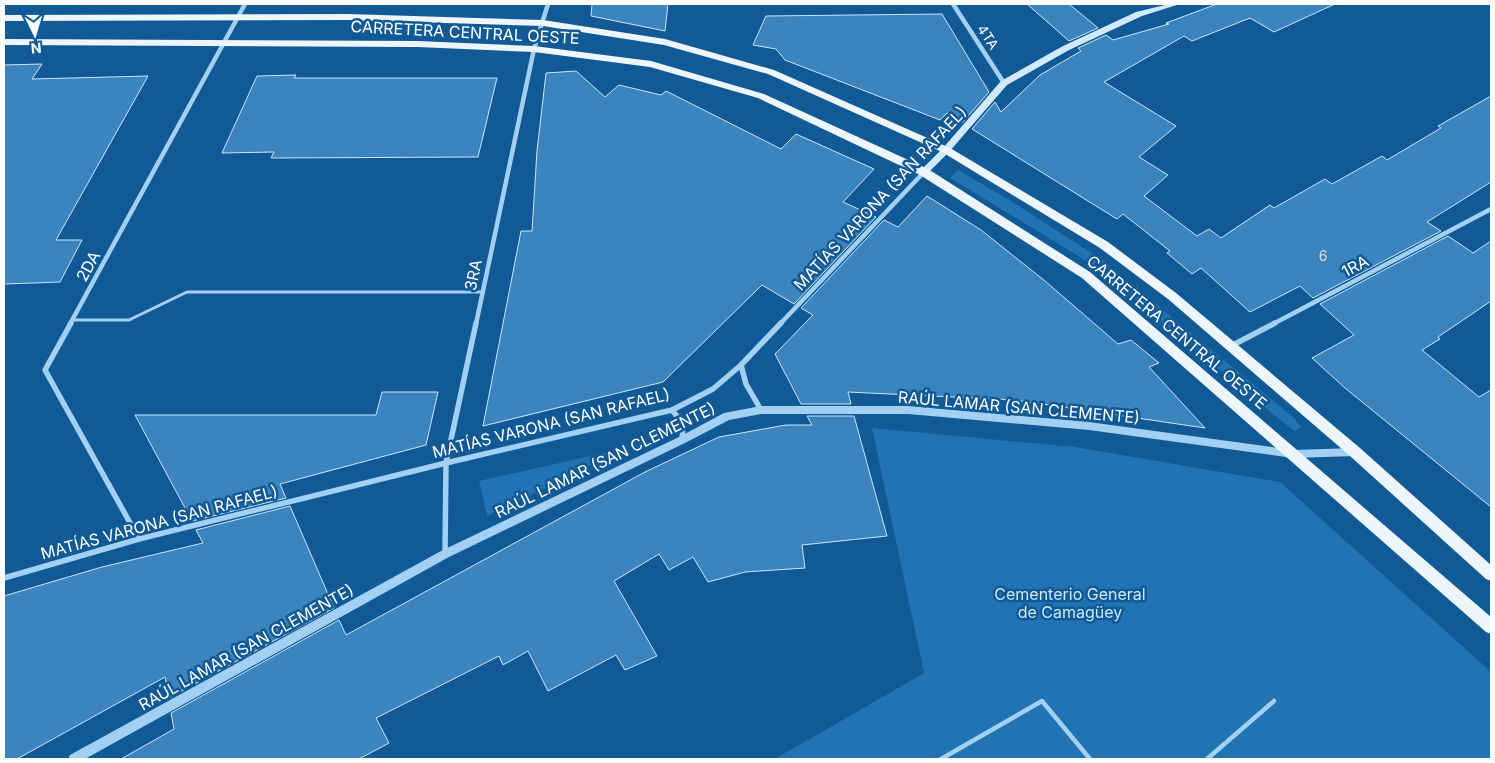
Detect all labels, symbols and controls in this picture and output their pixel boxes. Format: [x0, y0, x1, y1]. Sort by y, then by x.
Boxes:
north arrow [10, 10, 60, 60]
street label: CARRETERA CENTRAL OESTE [350, 16, 580, 48]
street label: 4TA [974, 21, 1003, 53]
text: N [30, 40, 42, 57]
street label: MATÍAS VARONA (SAN RAFAEL) [789, 102, 971, 294]
street label: 2DA [72, 247, 104, 285]
house number: 6 [1319, 247, 1327, 264]
street label: CARRETERA CENTRAL OESTE [1083, 251, 1271, 413]
street label: 1RA [1338, 251, 1372, 281]
street label: 3RA [460, 258, 486, 292]
street label: MATÍAS VARONA (SAN RAFAEL) [430, 384, 672, 462]
street label: RAÚL LAMAR (SAN CLEMENTE) [897, 386, 1141, 428]
street label: RAÚL LAMAR (SAN CLEMENTE) [491, 398, 719, 522]
street label: MATÍAS VARONA (SAN RAFAEL) [38, 481, 280, 563]
street label: RAÚL LAMAR (SAN CLEMENTE) [135, 579, 357, 715]
park label: Cementerio General de Camagüey [994, 584, 1146, 622]

